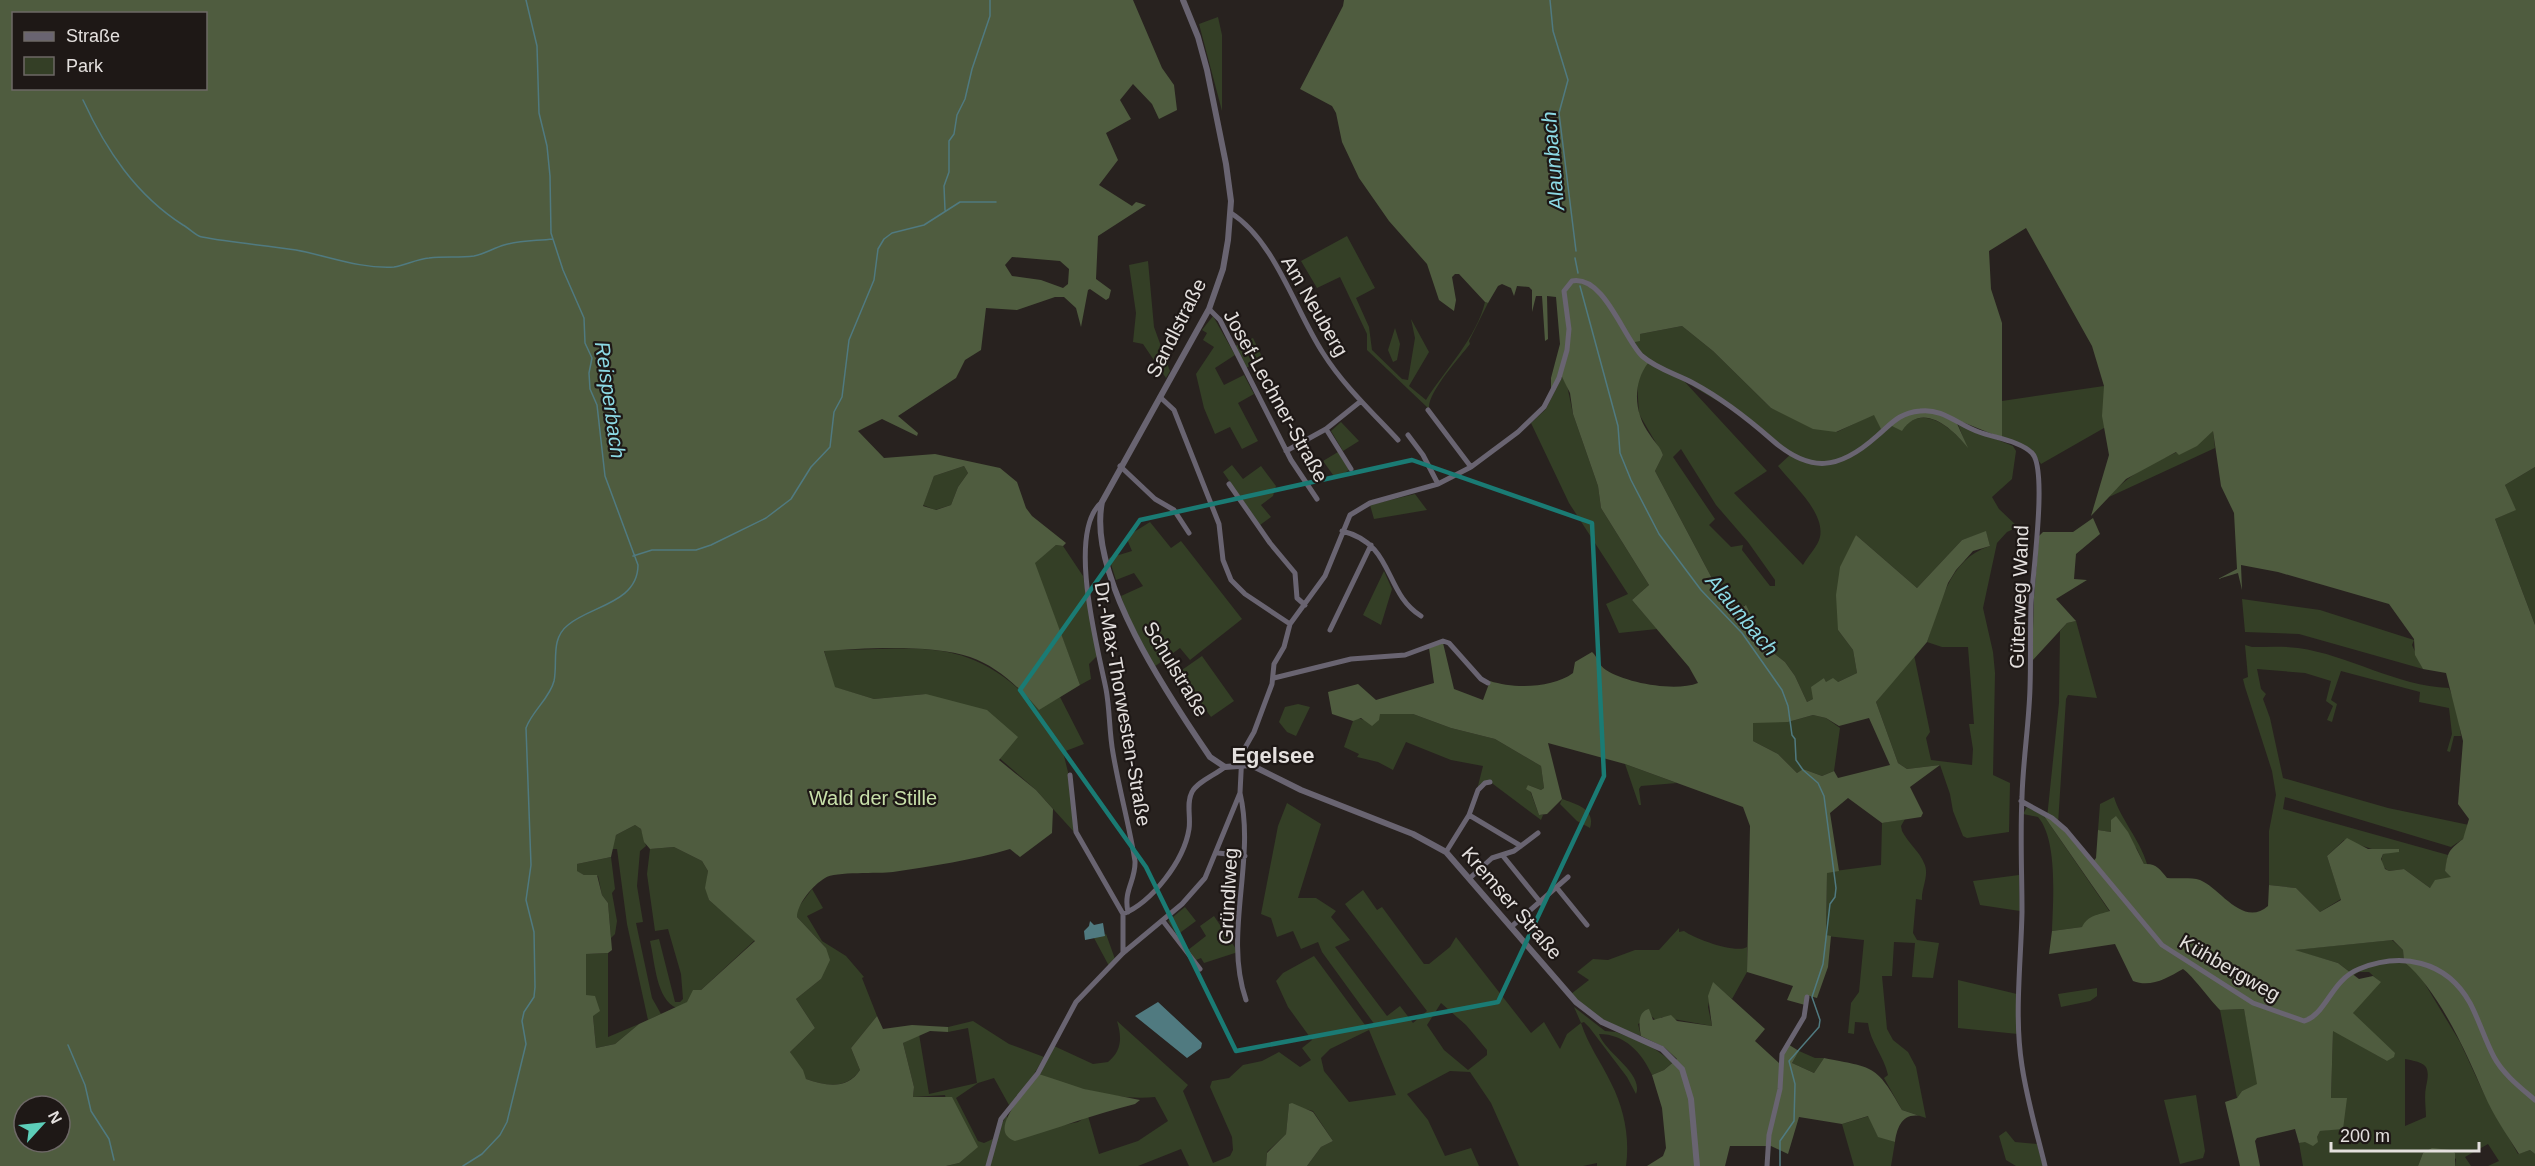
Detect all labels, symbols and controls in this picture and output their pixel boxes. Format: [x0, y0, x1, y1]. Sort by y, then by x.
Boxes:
legend [12, 12, 207, 90]
text: Straße [66, 26, 120, 46]
text: Park [66, 56, 104, 76]
water label: Alaunbach [1537, 111, 1568, 213]
street label: Am Neuberg [1277, 252, 1353, 360]
street label: Sandlstraße [1142, 275, 1210, 381]
street label: Josef-Lechner-Straße [1219, 306, 1333, 486]
water label: Reisperbach [591, 340, 630, 460]
street label: Güterweg Wand [2005, 525, 2033, 669]
water label: Alaunbach [1700, 568, 1783, 660]
street label: Dr.-Max-Thorwesten-Straße [1091, 580, 1155, 828]
street label: Schulstraße [1139, 618, 1213, 720]
district label: Egelsee [1231, 743, 1315, 768]
park label: Wald der Stille [809, 787, 937, 809]
street label: Kremser Straße [1457, 843, 1567, 963]
street label: Gründlweg [1214, 847, 1242, 945]
street label: Kühbergweg [2176, 930, 2284, 1006]
north arrow [12, 1094, 72, 1154]
text: N [45, 1108, 65, 1126]
scale bar [2331, 1115, 2480, 1153]
text: 200 m [2340, 1126, 2390, 1146]

